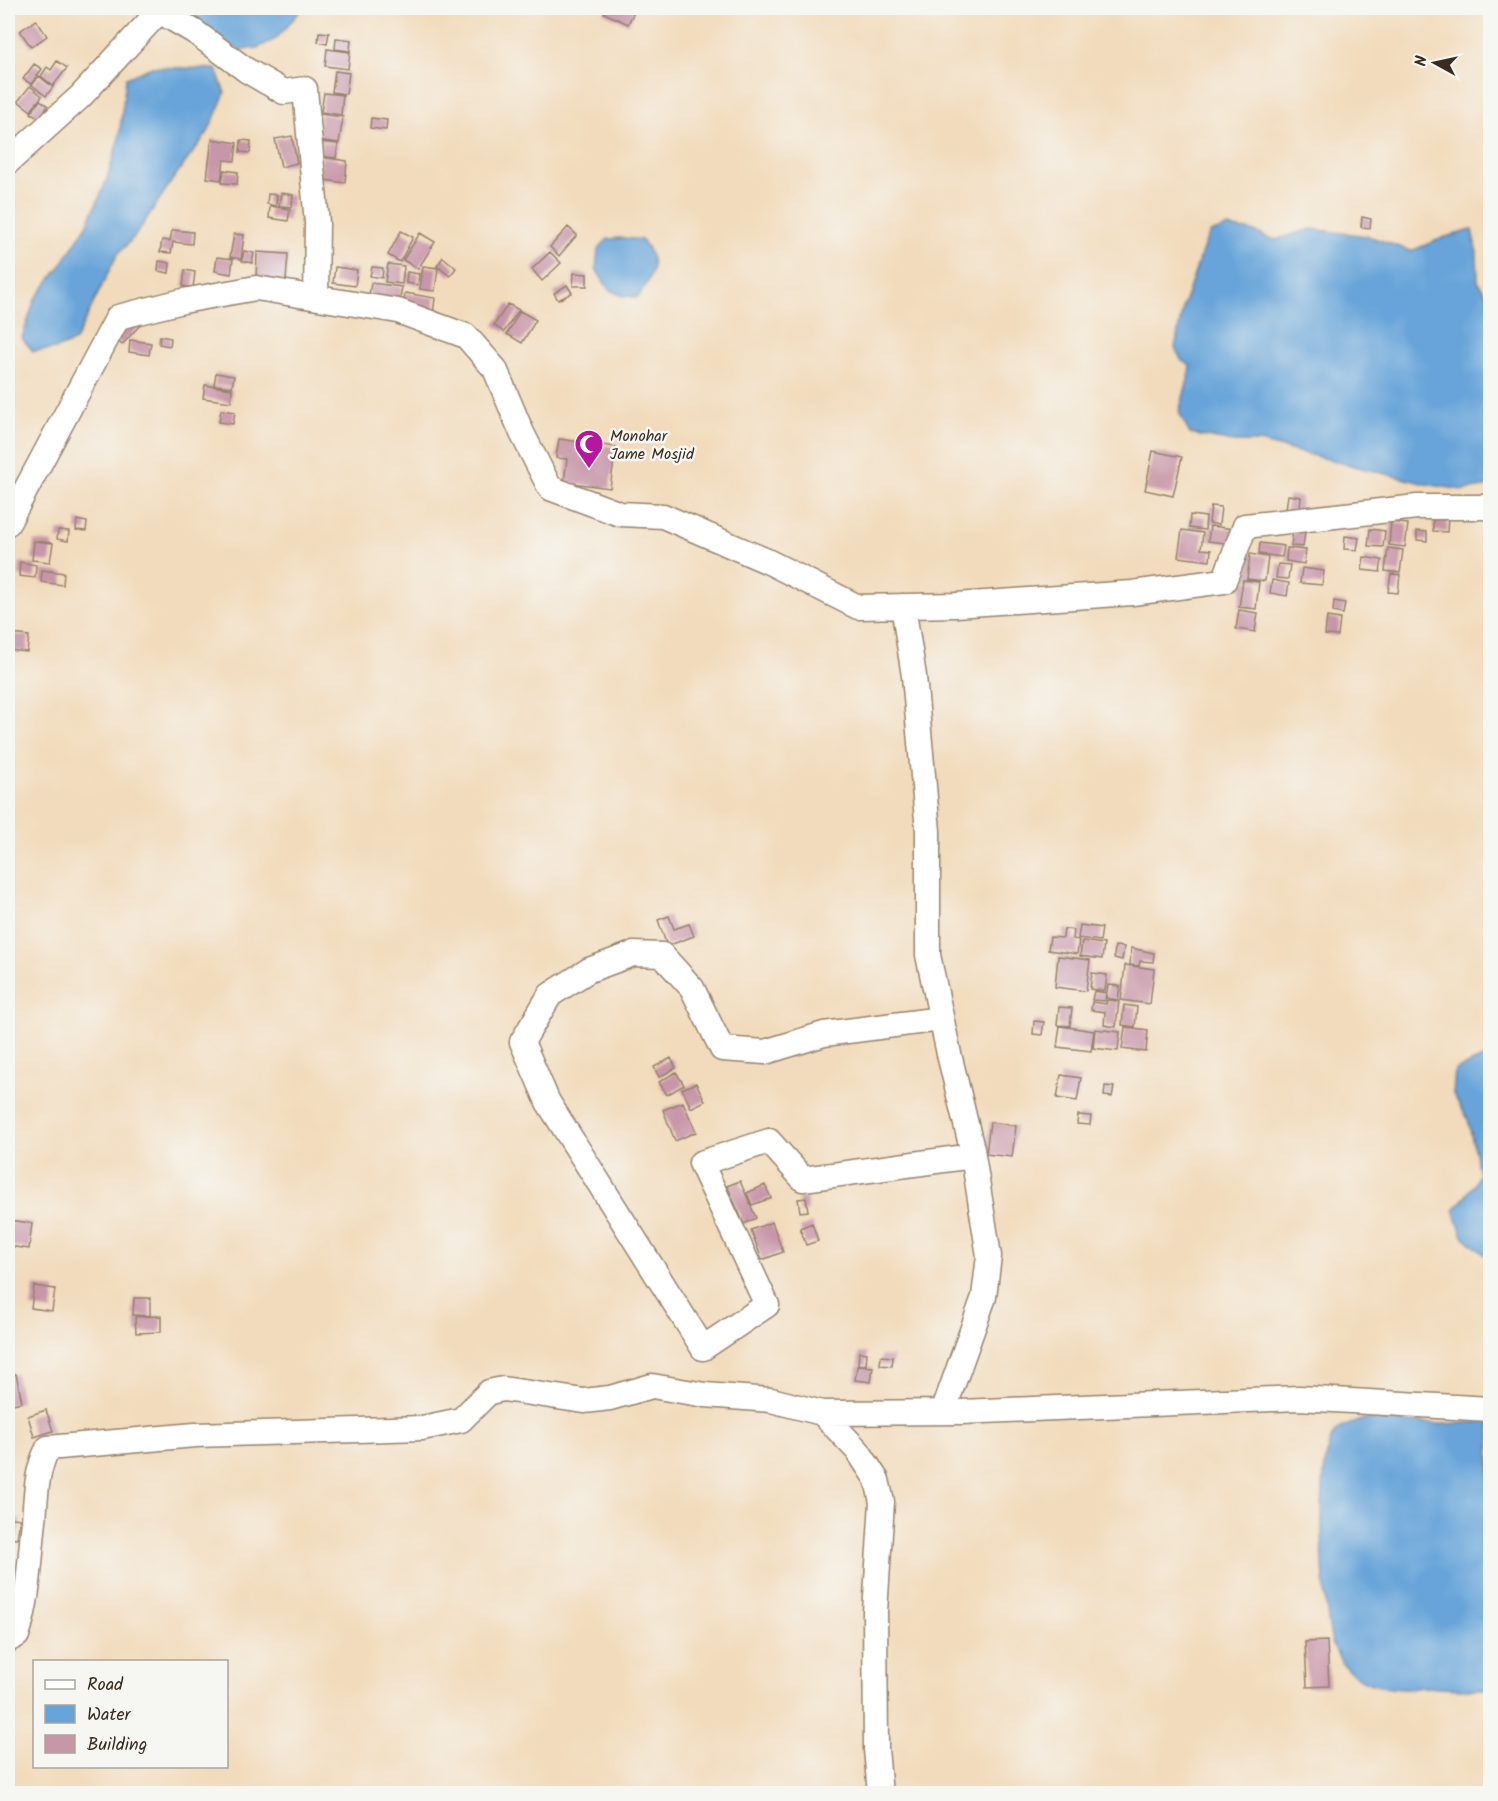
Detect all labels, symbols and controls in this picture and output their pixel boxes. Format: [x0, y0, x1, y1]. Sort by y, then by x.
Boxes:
north arrow [1405, 33, 1465, 93]
text: N [1409, 54, 1435, 68]
place label: Monohar Jame Mosjid [610, 424, 695, 467]
mosque icon: Monohar Jame Mosjid [573, 428, 605, 470]
legend [33, 1660, 228, 1768]
text: Road [87, 1671, 124, 1700]
text: Water [87, 1701, 132, 1730]
text: Building [87, 1731, 147, 1760]

